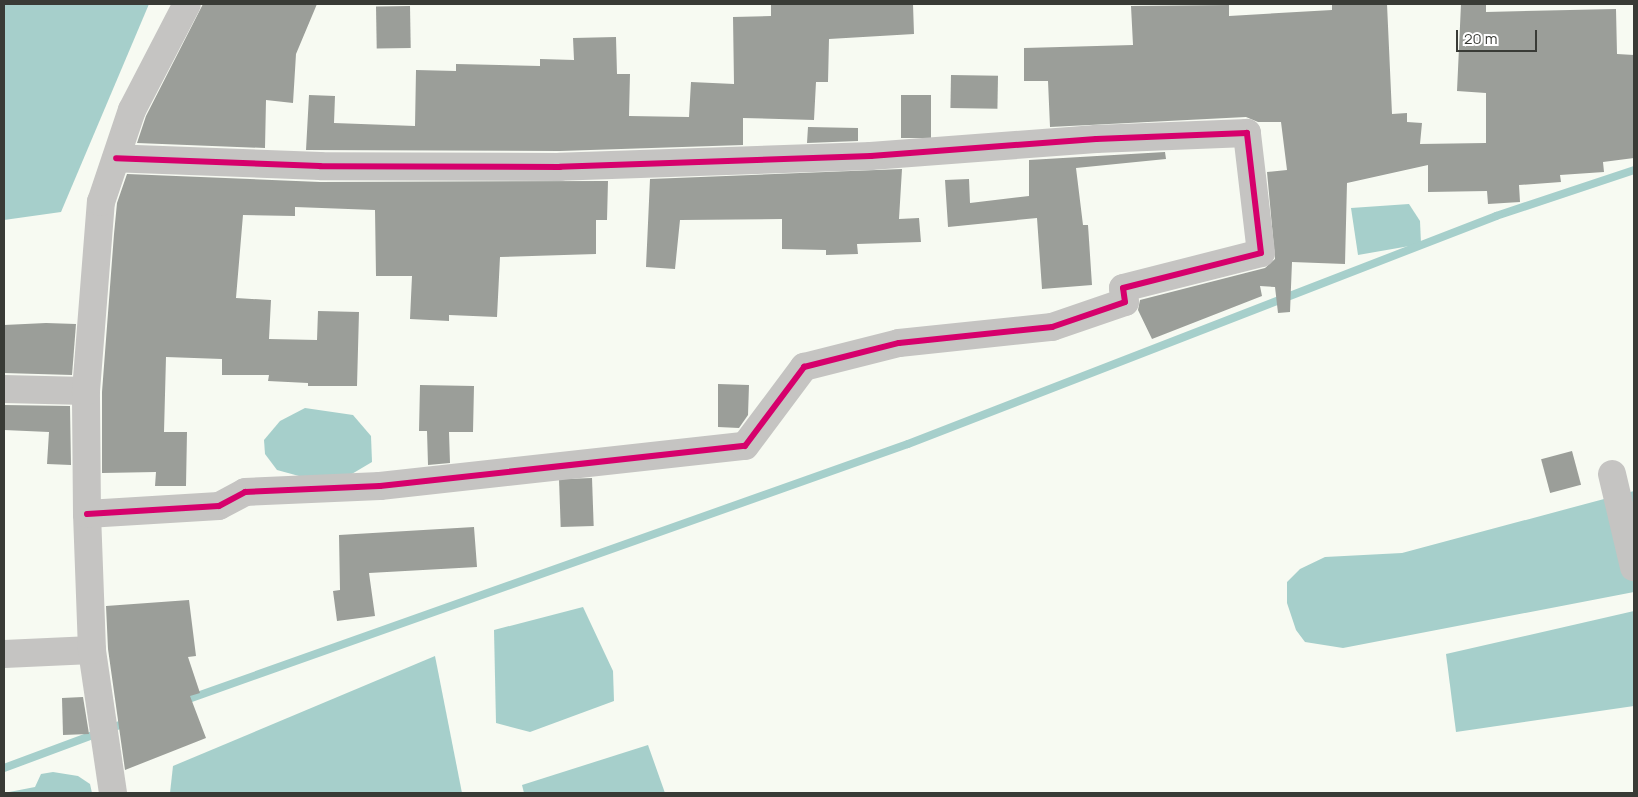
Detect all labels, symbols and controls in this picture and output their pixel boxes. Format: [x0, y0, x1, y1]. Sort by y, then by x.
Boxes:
scale bar [1458, 20, 1539, 52]
text: 20 m [1464, 28, 1497, 49]

